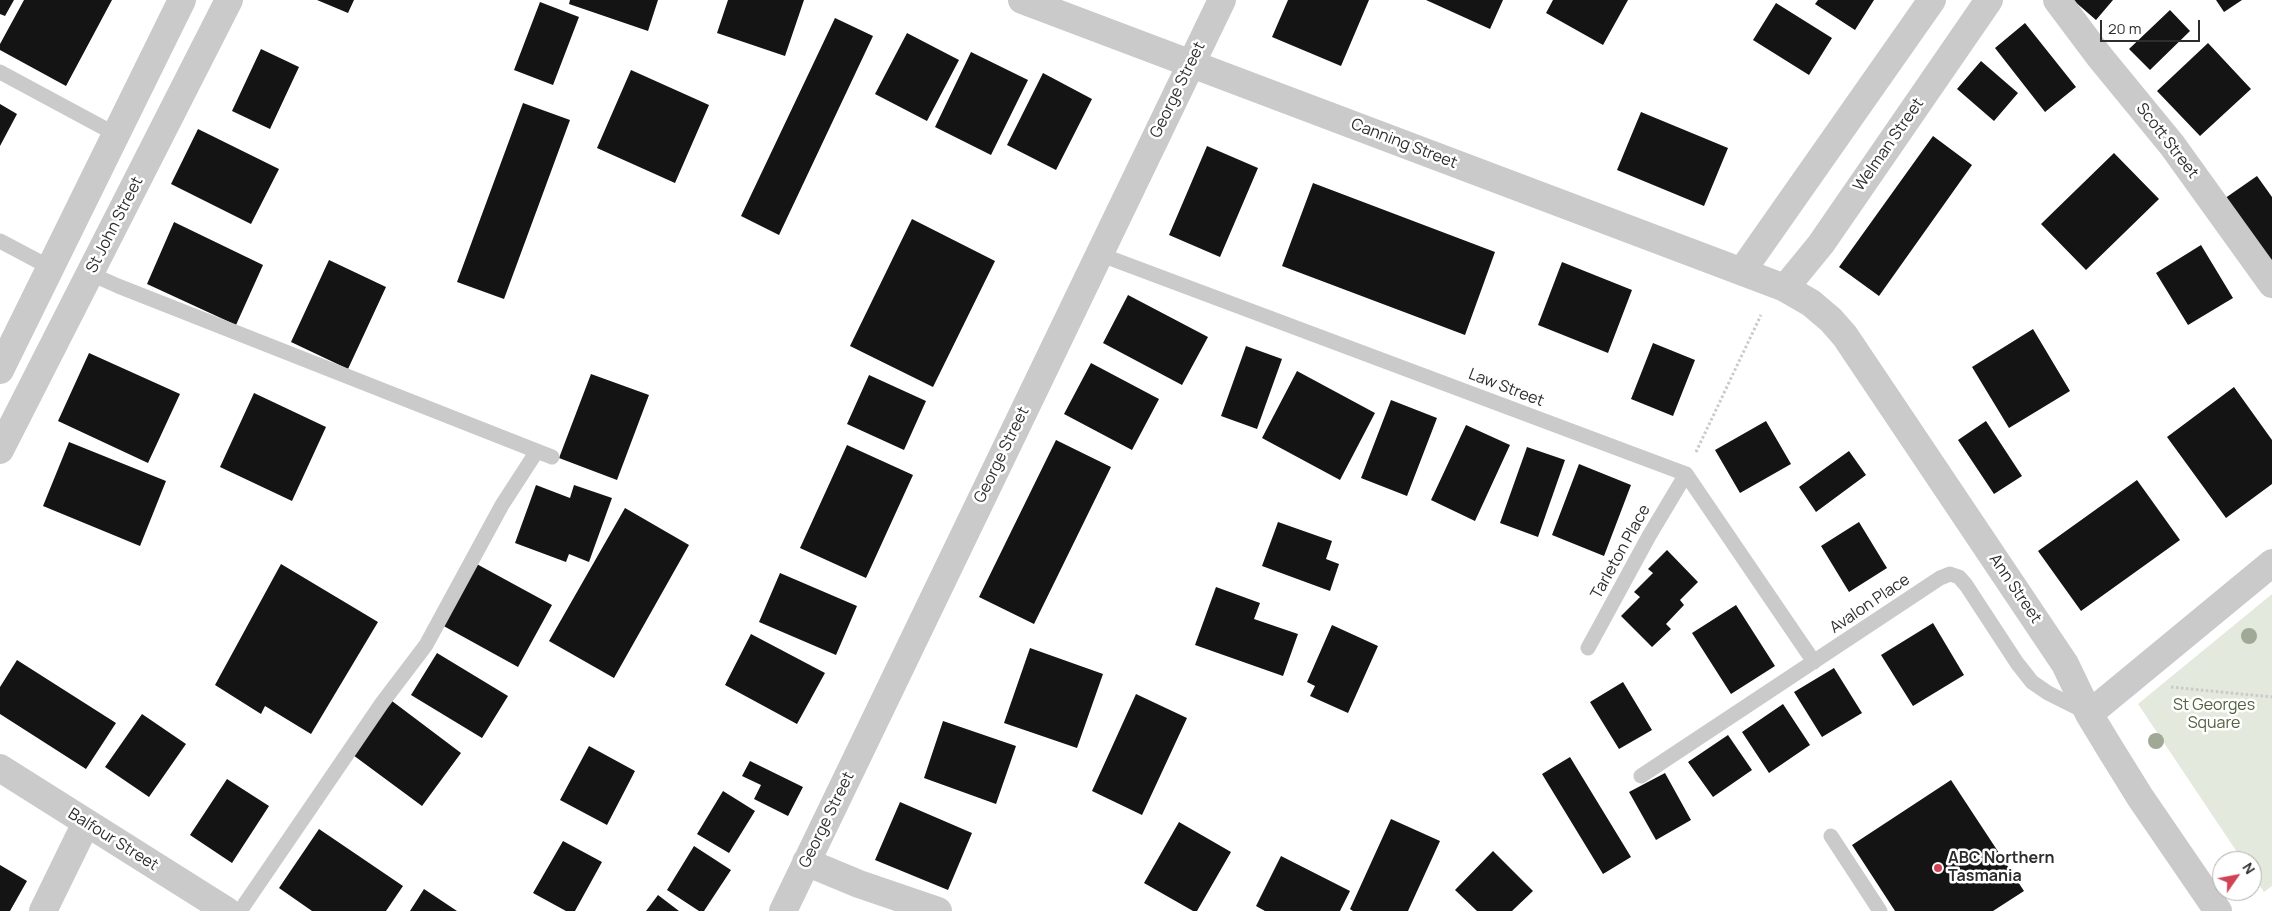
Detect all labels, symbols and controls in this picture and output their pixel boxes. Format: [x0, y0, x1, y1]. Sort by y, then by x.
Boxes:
scale bar [2102, 10, 2202, 42]
text: 20 m [2108, 18, 2141, 39]
street label: George Street [1146, 39, 1210, 141]
street label: Welman Street [1850, 95, 1928, 195]
street label: Scott Street [2132, 100, 2202, 182]
street label: Canning Street [1348, 115, 1460, 173]
street label: St John Street [82, 174, 148, 276]
street label: Law Street [1466, 365, 1546, 411]
street label: George Street [970, 404, 1034, 506]
street label: Tarleton Place [1587, 502, 1655, 602]
street label: Ann Street [1985, 551, 2045, 627]
street label: Avalon Place [1826, 570, 1914, 638]
park label: St Georges Square [2173, 696, 2255, 734]
street label: George Street [795, 769, 859, 871]
street label: Balfour Street [64, 805, 162, 875]
place label: ABC Northern Tasmania [1948, 849, 2055, 887]
north arrow [2212, 851, 2262, 901]
text: N [2238, 859, 2260, 877]
marker: ABC Northern Tasmania [1932, 862, 1944, 874]

